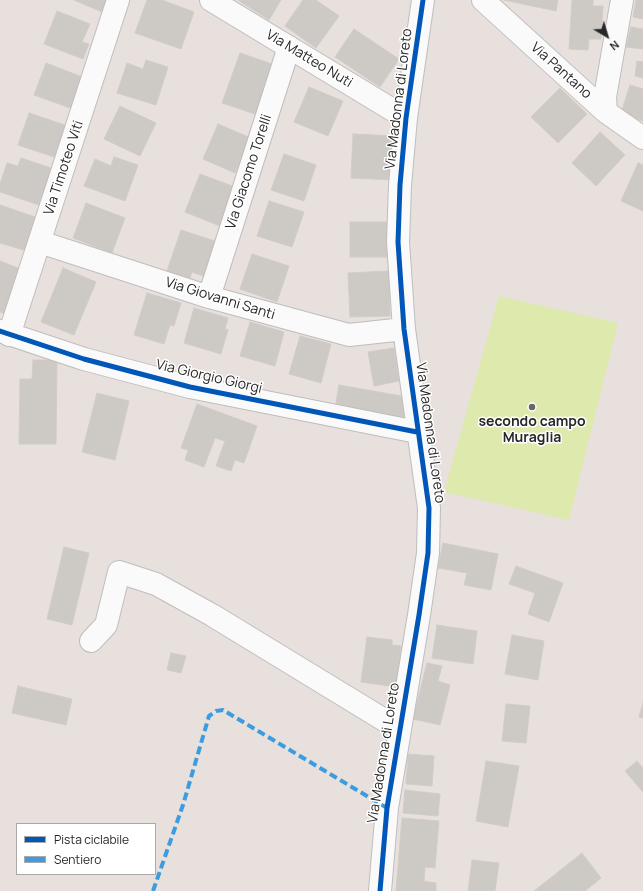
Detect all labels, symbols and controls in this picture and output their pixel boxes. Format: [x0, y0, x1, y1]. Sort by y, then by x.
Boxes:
north arrow [587, 16, 627, 56]
street label: Via Matteo Nuti [263, 27, 355, 91]
street label: Via Madonna di Loreto [382, 28, 416, 170]
text: N [607, 38, 622, 54]
street label: Via Pantano [527, 39, 595, 103]
street label: Via Giacomo Torelli [222, 112, 276, 232]
street label: Via Timoteo Viti [41, 118, 87, 218]
street label: Via Giovanni Santi [163, 274, 277, 324]
street label: Via Giorgio Giorgi [154, 357, 264, 397]
street label: Via Madonna di Loreto [412, 362, 448, 504]
marker: secondo campo Muraglia [527, 402, 537, 412]
place label: secondo campo Muraglia [478, 414, 586, 446]
street label: Via Madonna di Loreto [365, 682, 403, 824]
legend [16, 823, 156, 875]
text: Pista ciclabile [54, 831, 129, 848]
text: Sentiero [54, 851, 101, 868]

